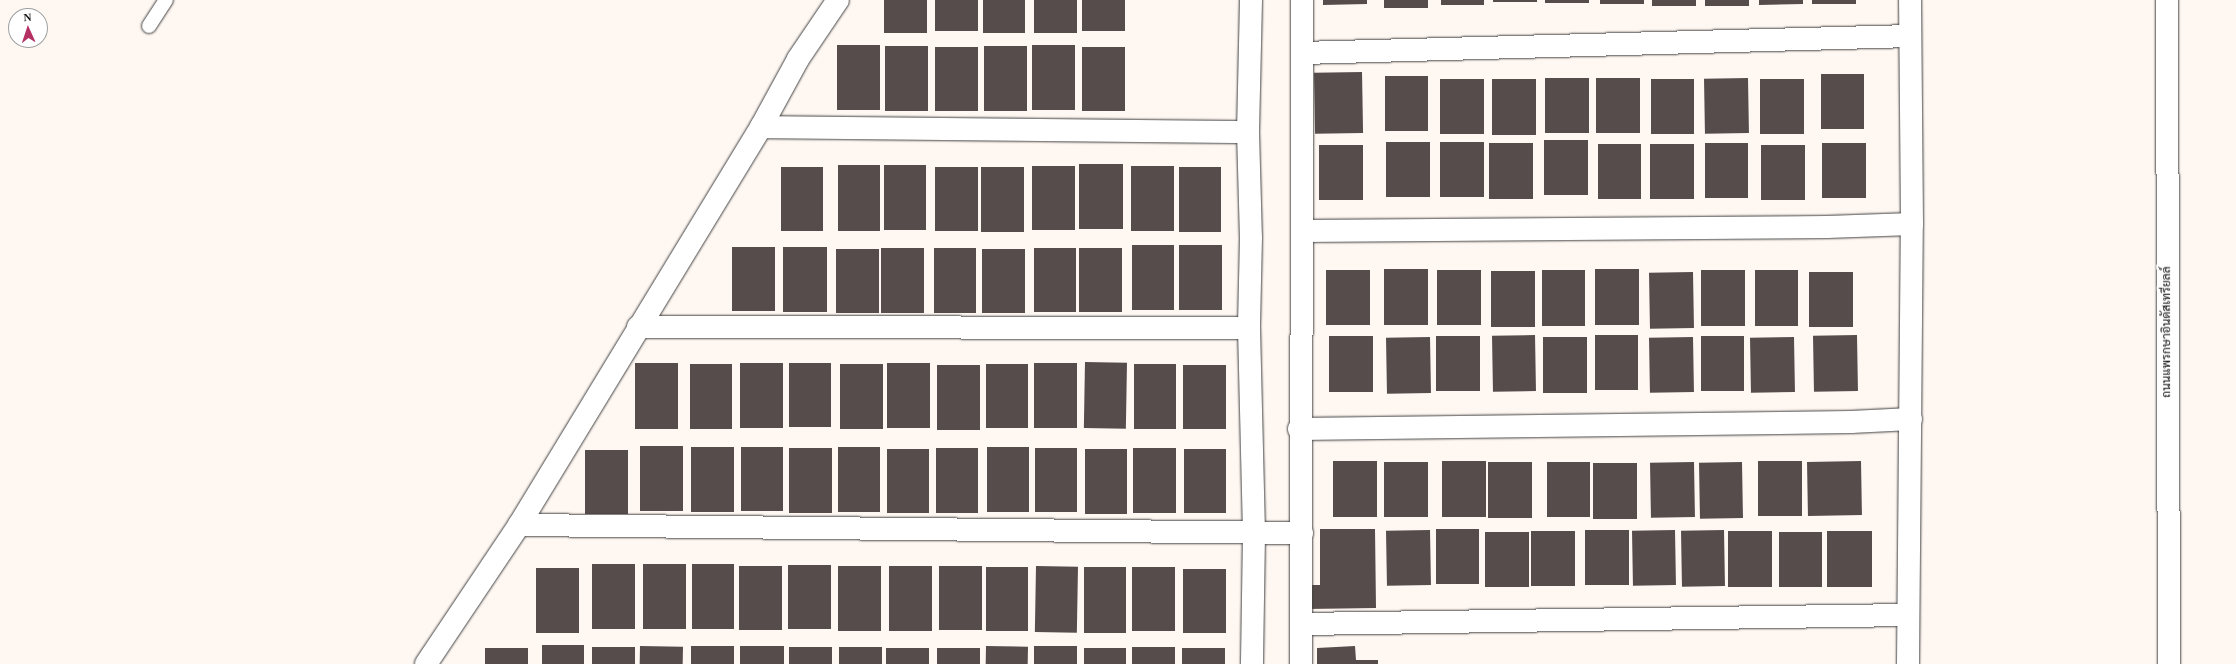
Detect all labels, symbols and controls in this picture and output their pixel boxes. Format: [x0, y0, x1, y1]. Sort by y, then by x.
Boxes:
north arrow [8, 8, 48, 48]
text: N [23, 11, 32, 23]
street label: ถนนแพรกษาอินดัสเทรียลล์ [2160, 266, 2174, 398]

